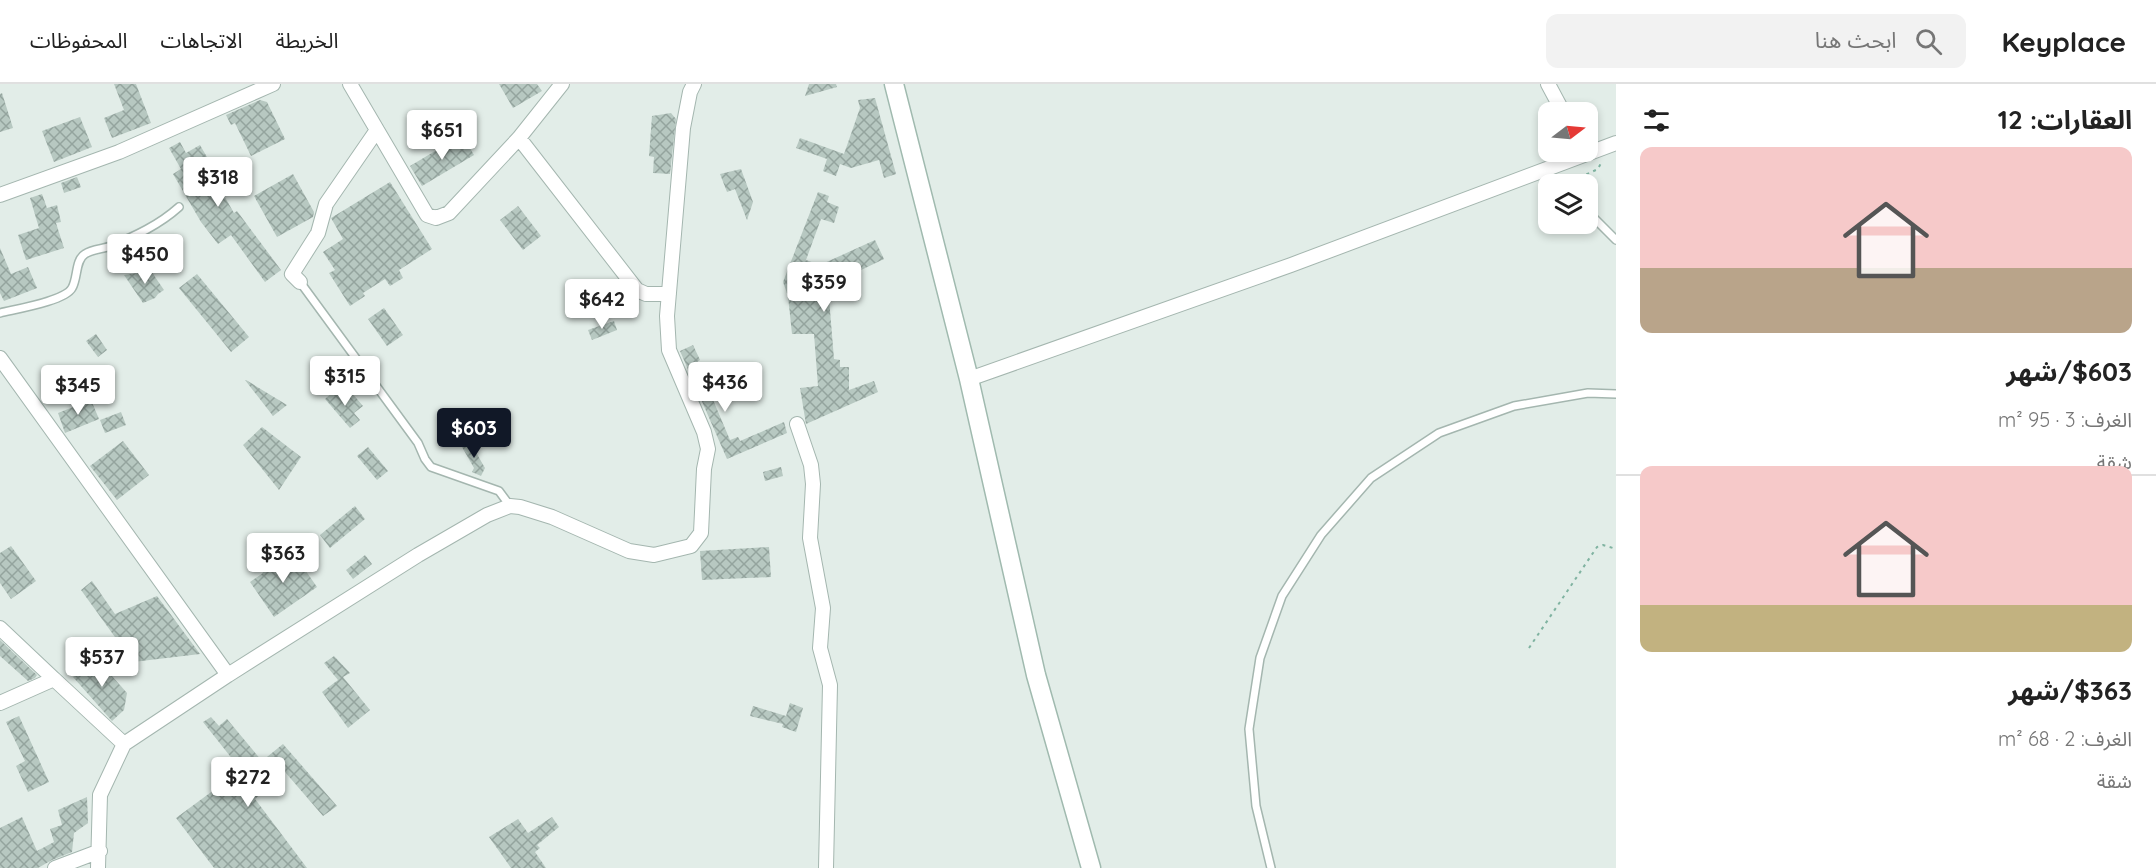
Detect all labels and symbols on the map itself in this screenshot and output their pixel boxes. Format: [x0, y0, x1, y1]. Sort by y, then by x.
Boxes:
north arrow [1538, 102, 1598, 162]
pin: $651 [406, 110, 478, 161]
pin: $318 [182, 157, 254, 208]
pin: $450 [109, 234, 181, 285]
pin: $359 [788, 262, 860, 313]
pin: $642 [566, 279, 638, 330]
pin: $315 [309, 356, 381, 407]
pin: $436 [689, 362, 761, 413]
pin: $345 [42, 365, 114, 416]
pin: $603 [438, 408, 510, 459]
pin: $363 [247, 533, 319, 584]
pin: $537 [66, 637, 138, 688]
pin: $272 [212, 757, 284, 808]

